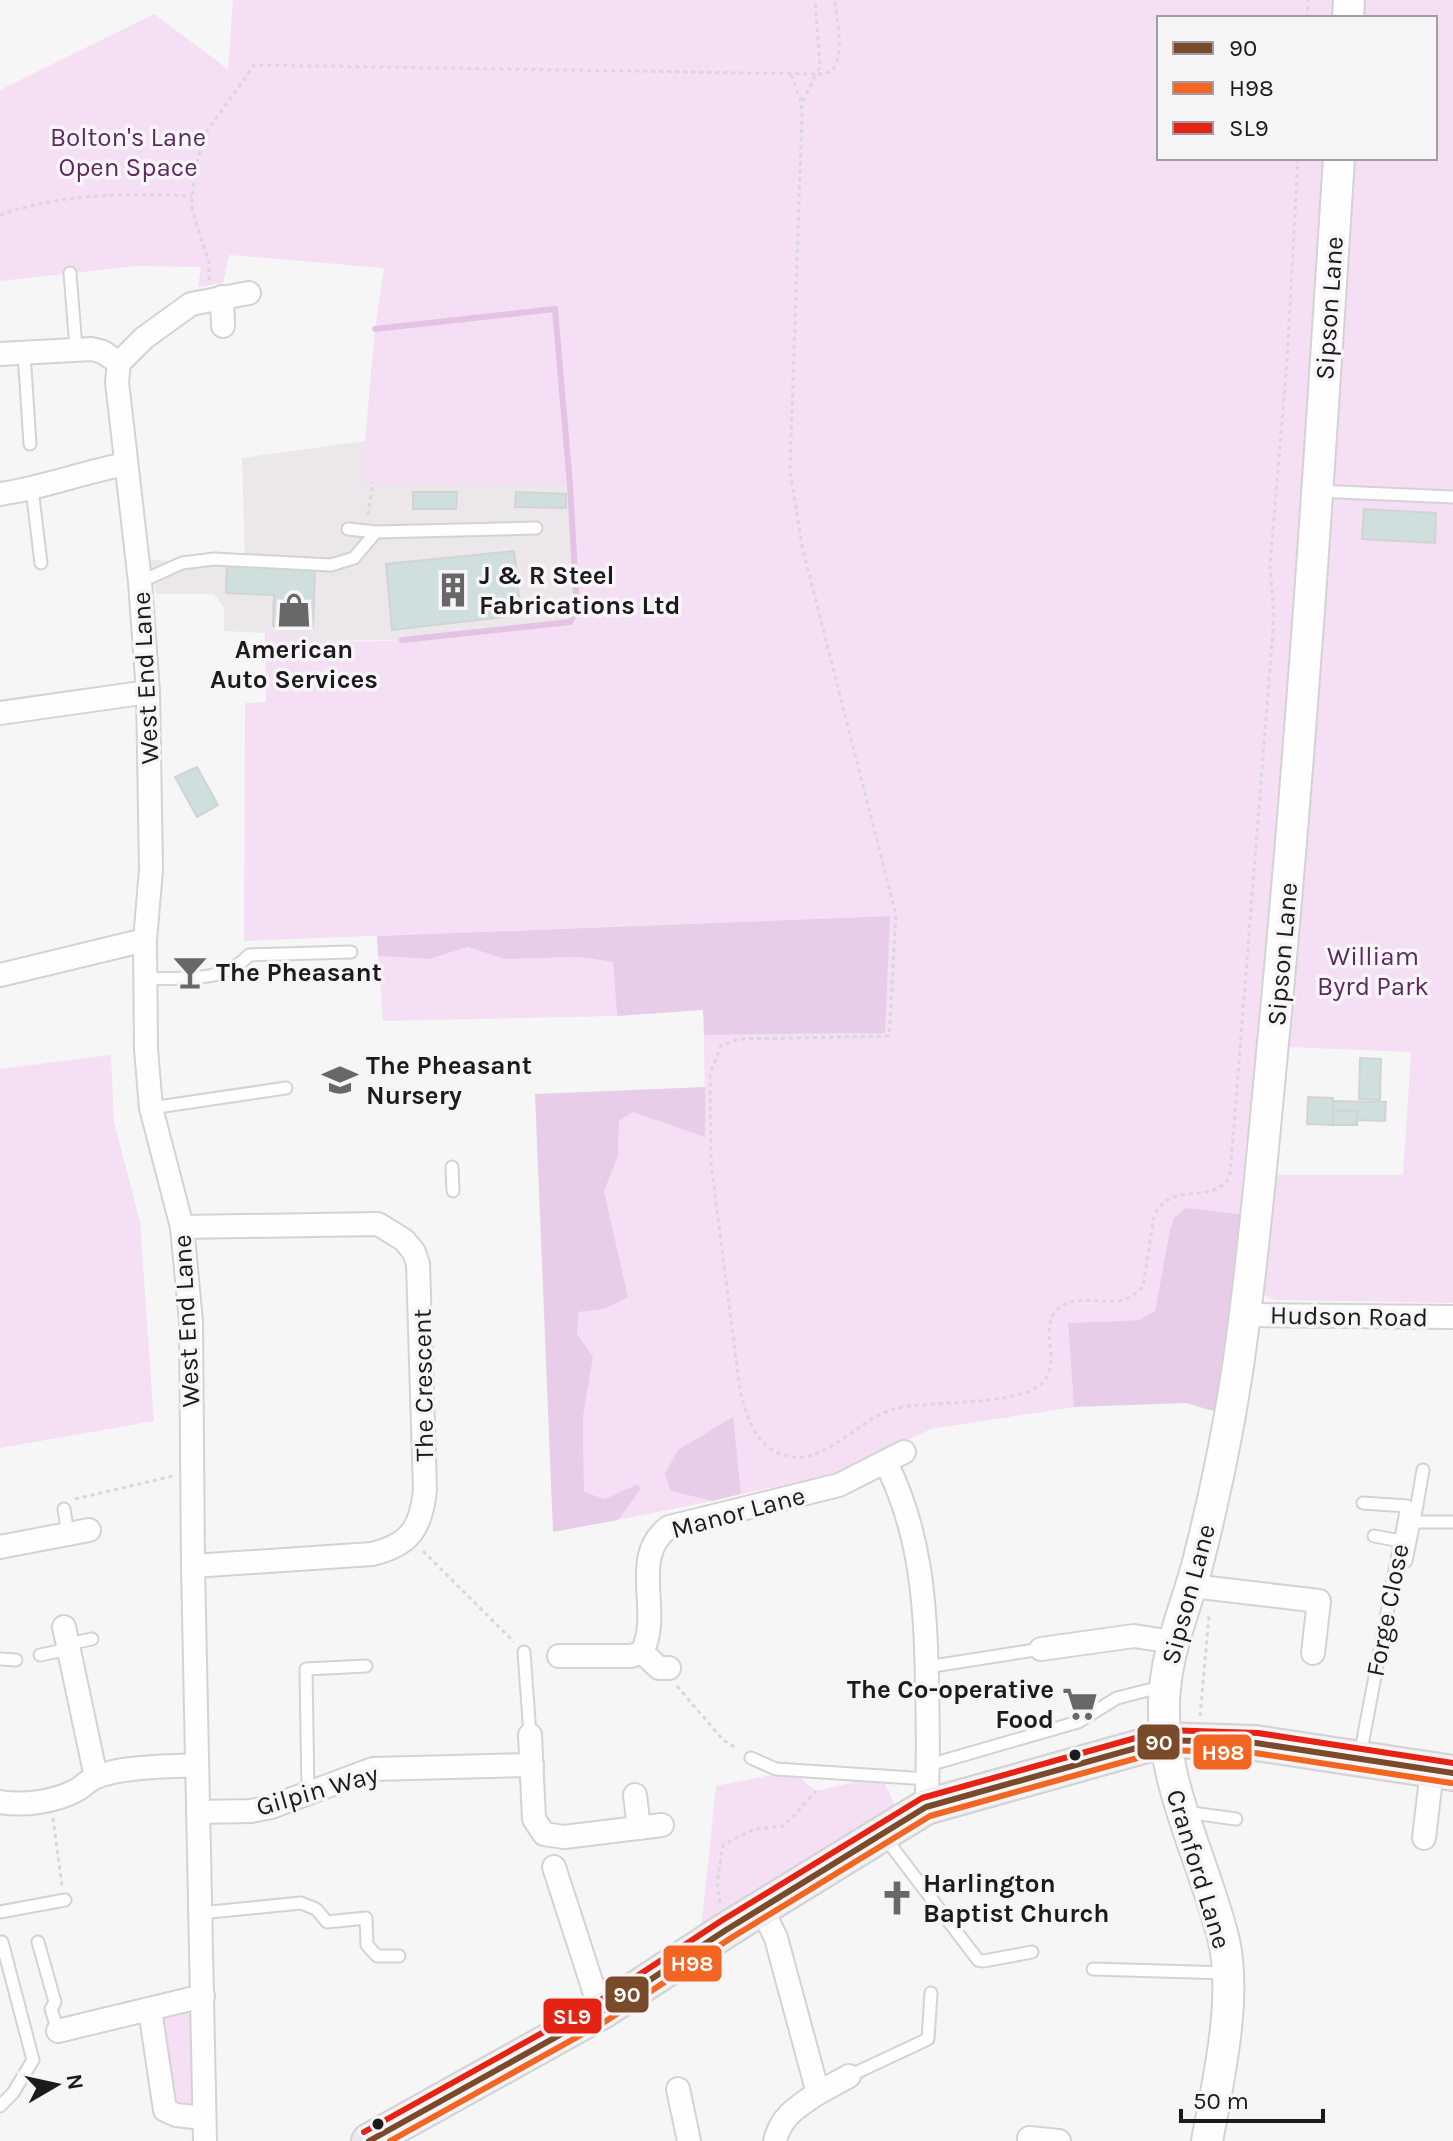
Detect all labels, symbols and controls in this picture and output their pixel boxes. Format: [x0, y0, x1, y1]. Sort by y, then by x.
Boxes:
legend [1157, 16, 1437, 160]
text: 90 [1229, 34, 1257, 62]
text: H98 [1229, 74, 1274, 102]
text: SL9 [1229, 114, 1269, 142]
park label: Bolton's Lane Open Space [50, 122, 206, 183]
street label: Sipson Lane [1309, 235, 1350, 381]
place label: J & R Steel Fabrications Ltd [479, 560, 681, 621]
building icon: J & R Steel Fabrications Ltd [434, 571, 472, 609]
street label: West End Lane [125, 591, 165, 765]
shop icon: American Auto Services [275, 591, 313, 629]
place label: American Auto Services [210, 634, 378, 695]
street label: Sipson Lane [1261, 881, 1304, 1027]
park label: William Byrd Park [1317, 941, 1429, 1002]
bar icon: The Pheasant [171, 953, 209, 991]
place label: The Pheasant [216, 957, 382, 988]
place label: The Pheasant Nursery [366, 1050, 532, 1111]
school or university icon: The Pheasant Nursery [321, 1061, 359, 1099]
street label: West End Lane [166, 1234, 206, 1408]
street label: Hudson Road [1270, 1300, 1428, 1333]
street label: The Crescent [407, 1308, 440, 1462]
street label: Manor Lane [668, 1480, 808, 1545]
street label: Sipson Lane [1155, 1521, 1222, 1668]
street label: Forge Close [1359, 1541, 1416, 1679]
place label: The Co-operative Food [847, 1674, 1054, 1735]
supermarket icon: The Co-operative Food [1061, 1685, 1099, 1723]
line badge: 90 [1136, 1723, 1181, 1761]
text: 90 [1145, 1730, 1173, 1756]
line badge: H98 [1192, 1733, 1253, 1771]
text: H98 [1201, 1740, 1245, 1766]
unlabelled marker [1067, 1747, 1083, 1763]
street label: Gilpin Way [253, 1758, 382, 1823]
street label: Cranford Lane [1160, 1786, 1237, 1953]
place label: Harlington Baptist Church [923, 1868, 1109, 1929]
church icon: Harlington Baptist Church [878, 1879, 916, 1917]
line badge: H98 [662, 1944, 723, 1983]
text: H98 [670, 1951, 714, 1977]
line badge: 90 [604, 1975, 650, 2014]
text: 90 [613, 1982, 641, 2008]
line badge: SL9 [542, 1997, 603, 2035]
text: SL9 [553, 2004, 591, 2030]
north arrow [16, 2045, 96, 2125]
text: N [61, 2072, 89, 2092]
scale bar [1181, 2073, 1323, 2123]
text: 50 m [1193, 2087, 1249, 2115]
unlabelled marker [370, 2116, 386, 2132]

